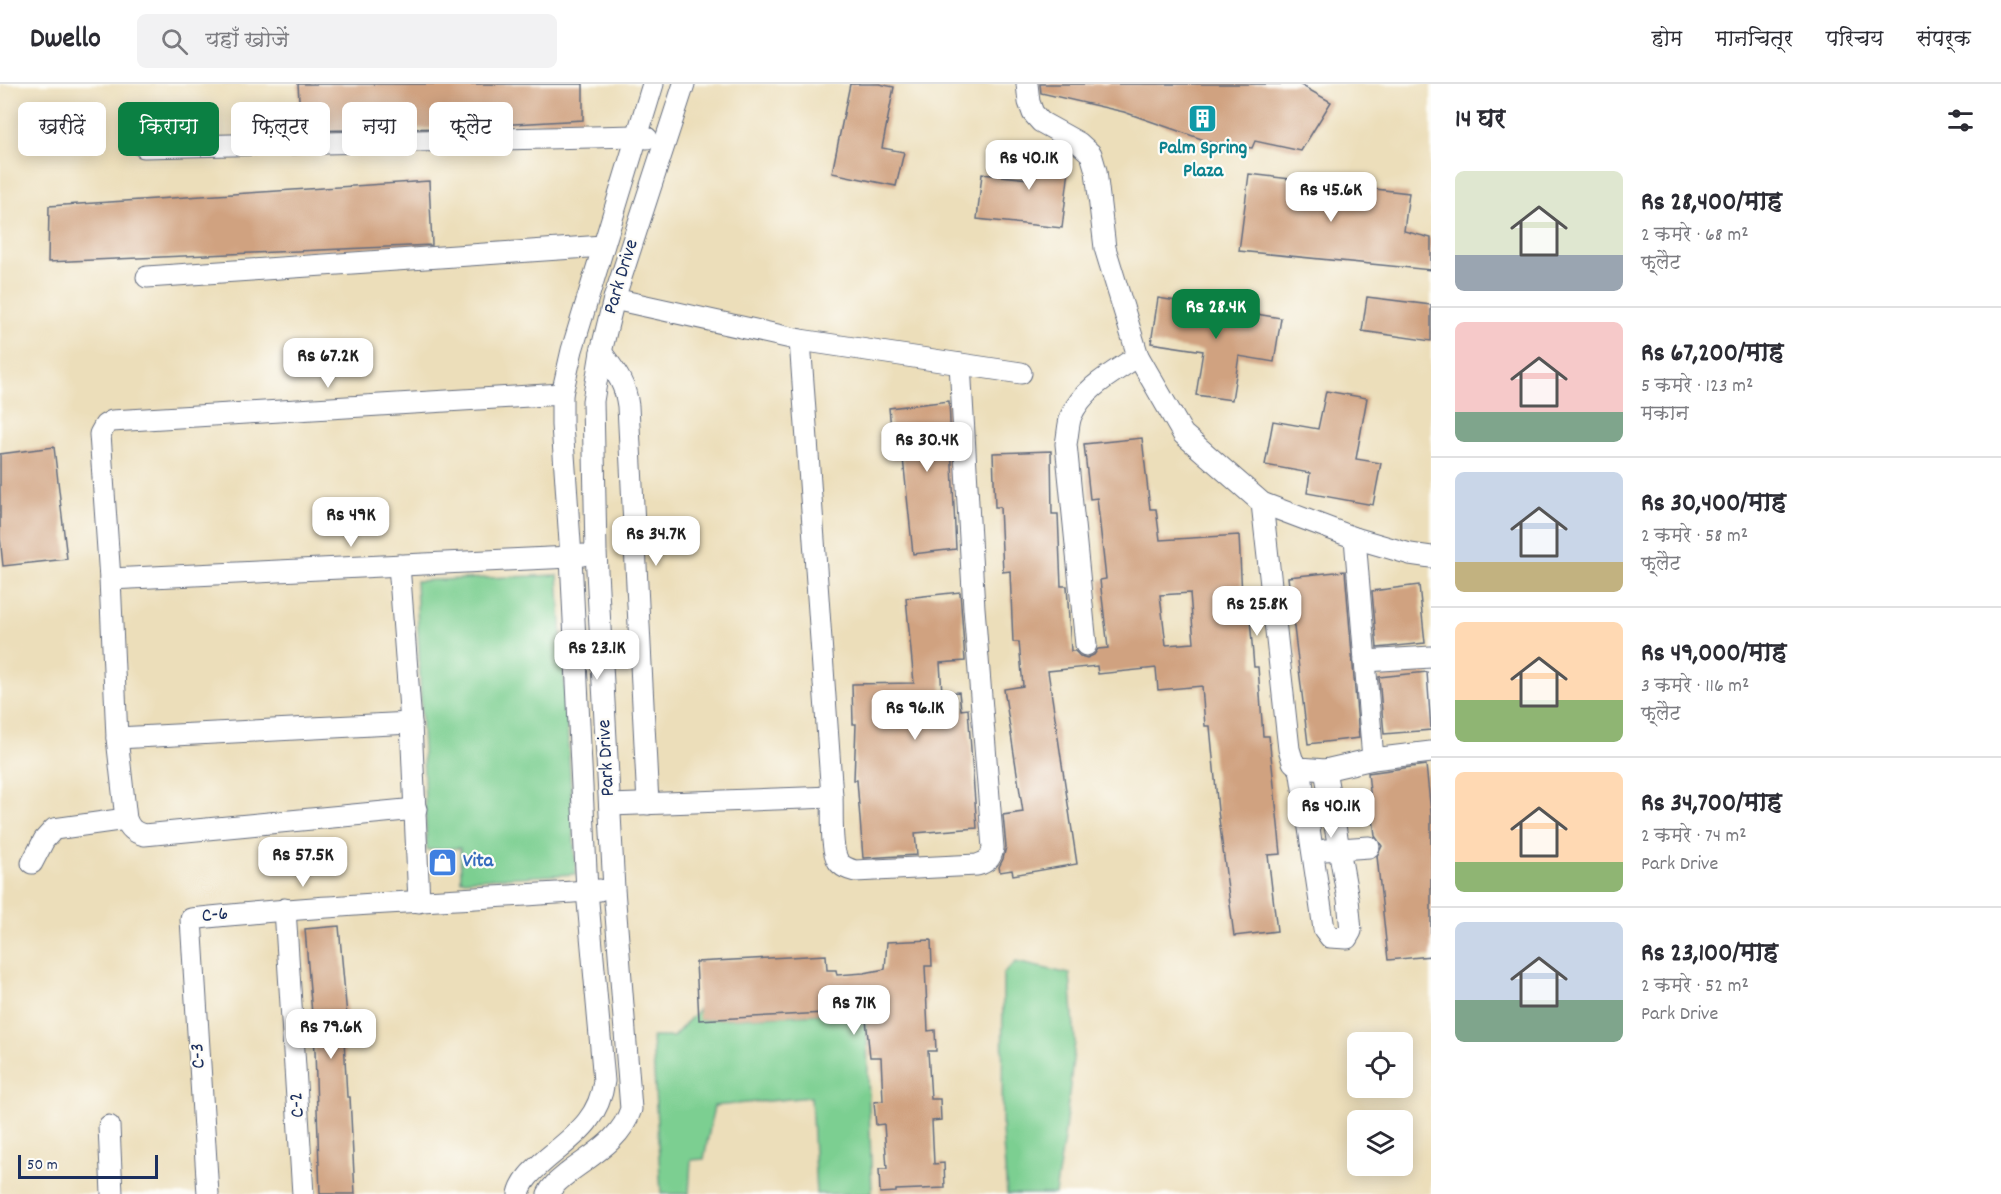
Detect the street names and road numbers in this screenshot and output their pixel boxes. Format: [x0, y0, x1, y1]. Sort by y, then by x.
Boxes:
street label: Park Drive [597, 236, 647, 318]
street label: Park Drive [591, 719, 623, 797]
street label: C-6 [200, 901, 230, 931]
street label: C-3 [184, 1042, 214, 1070]
street label: C-2 [283, 1091, 313, 1119]

